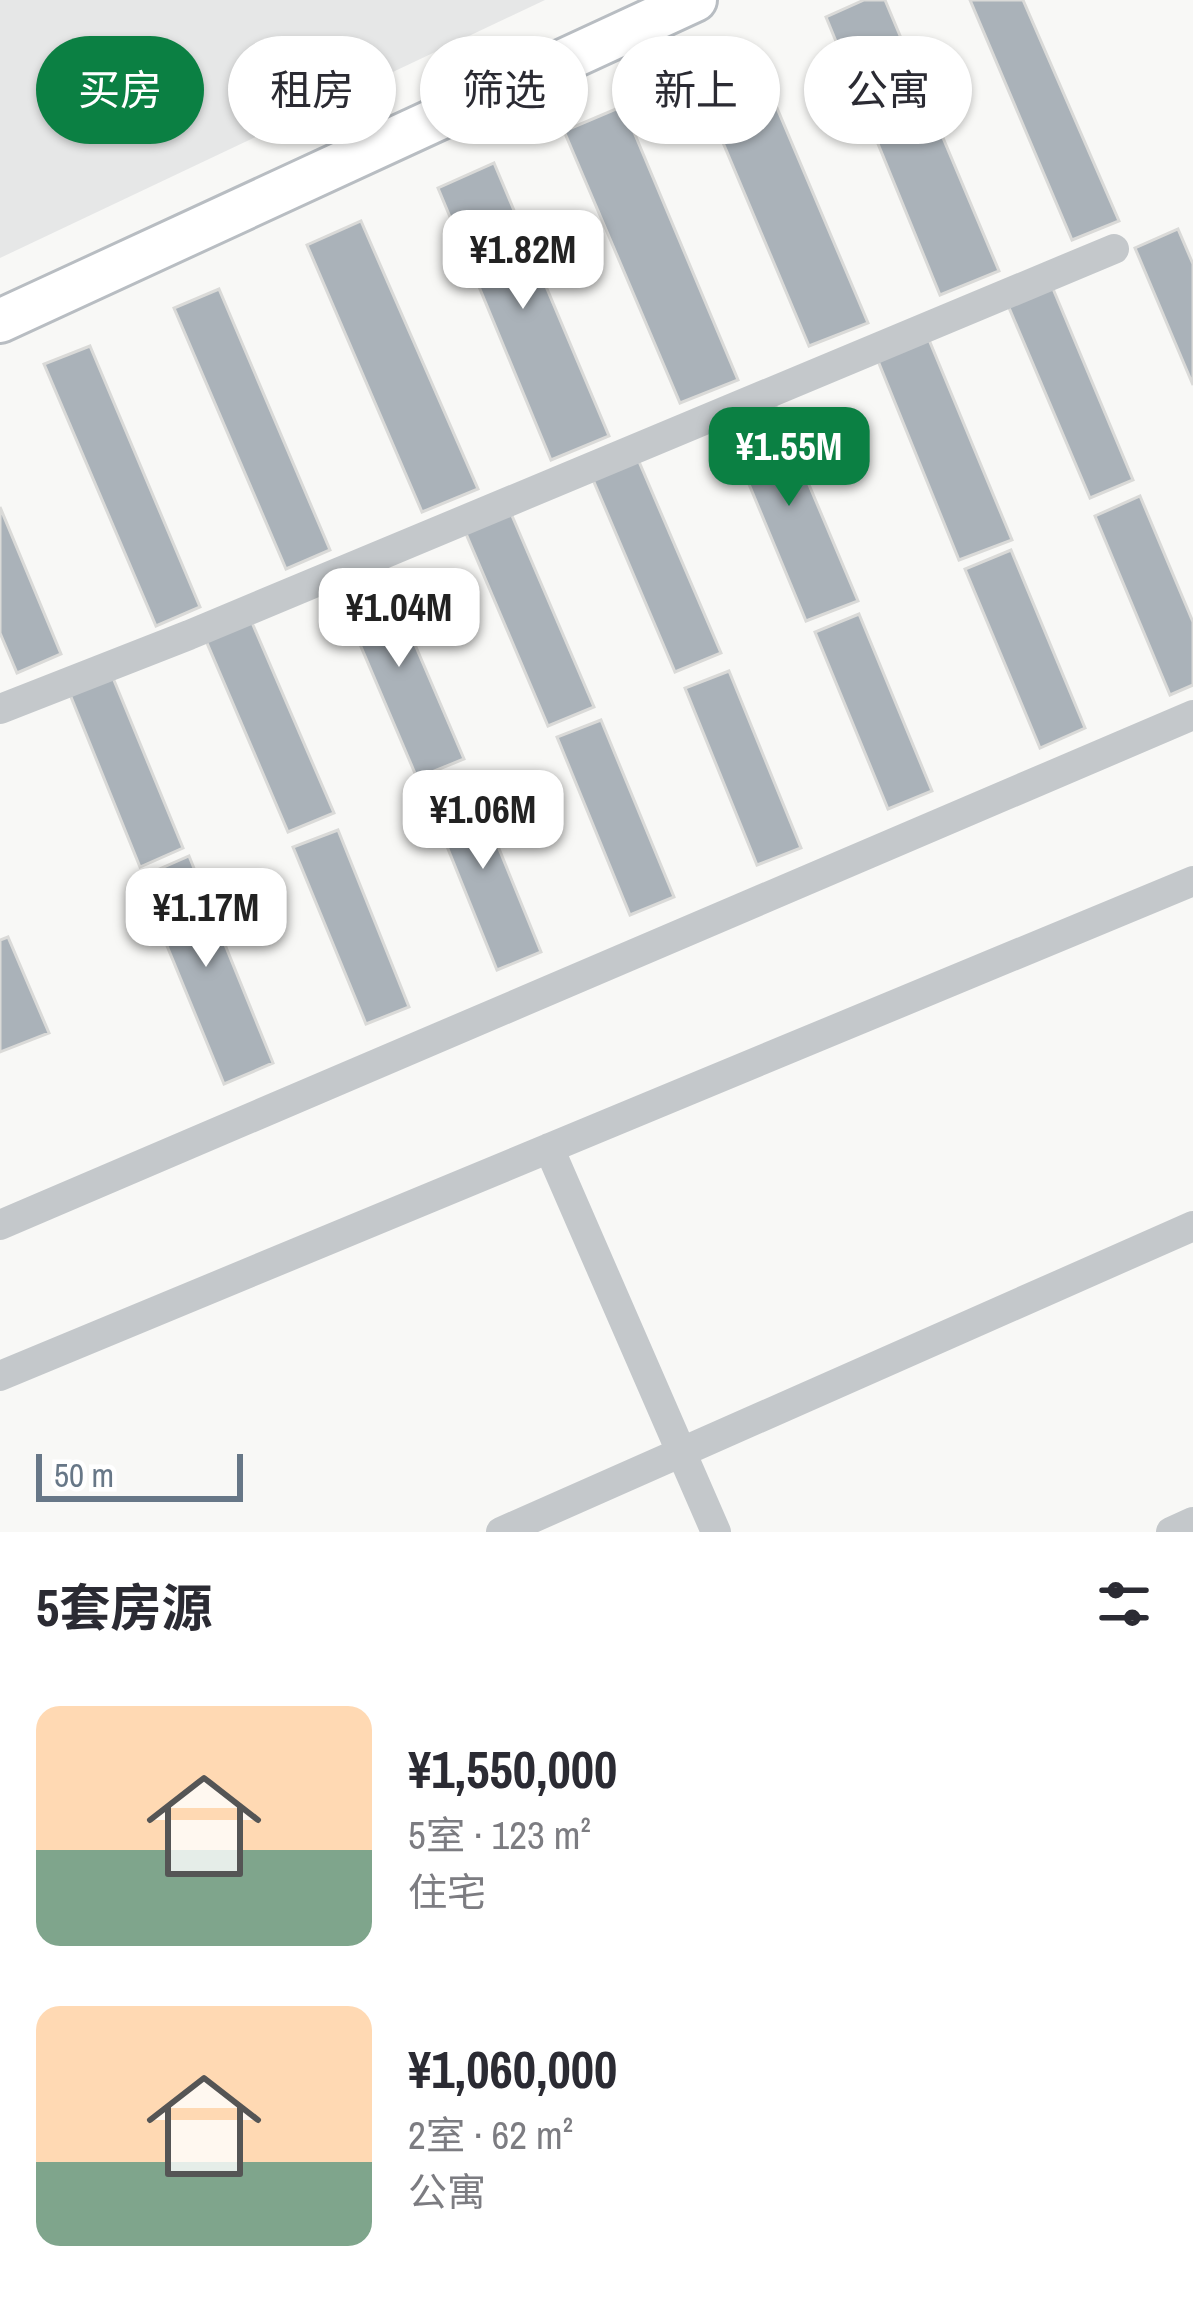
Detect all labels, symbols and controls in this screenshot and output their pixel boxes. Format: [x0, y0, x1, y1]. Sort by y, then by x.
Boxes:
chip: 买房 [36, 36, 204, 144]
chip: 租房 [228, 36, 396, 144]
chip: 筛选 [420, 36, 588, 144]
chip: 新上 [612, 36, 780, 144]
chip: 公寓 [804, 36, 972, 144]
pin: ¥1.82M [425, 210, 621, 312]
text: ¥1.82M [470, 223, 576, 275]
pin: ¥1.55M [691, 407, 887, 509]
text: ¥1.55M [736, 420, 842, 472]
pin: ¥1.04M [301, 568, 497, 670]
text: ¥1.04M [346, 581, 452, 633]
pin: ¥1.06M [385, 770, 581, 872]
text: ¥1.06M [430, 783, 536, 835]
pin: ¥1.17M [108, 868, 304, 970]
text: ¥1.17M [153, 881, 259, 933]
scale bar [36, 1448, 243, 1501]
text: 50 m [54, 1453, 114, 1497]
icon: filters [1091, 1571, 1157, 1637]
text: 5套房源 [36, 1573, 212, 1642]
text: ¥1,550,000 [408, 1735, 617, 1804]
icon: home [132, 1754, 276, 1898]
text: 5室 · 123 m² [408, 1809, 591, 1861]
text: 住宅 [408, 1866, 486, 1918]
text: ¥1,060,000 [408, 2035, 617, 2104]
icon: home [132, 2054, 276, 2198]
text: 2室 · 62 m² [408, 2109, 573, 2161]
text: 公寓 [408, 2166, 486, 2218]

